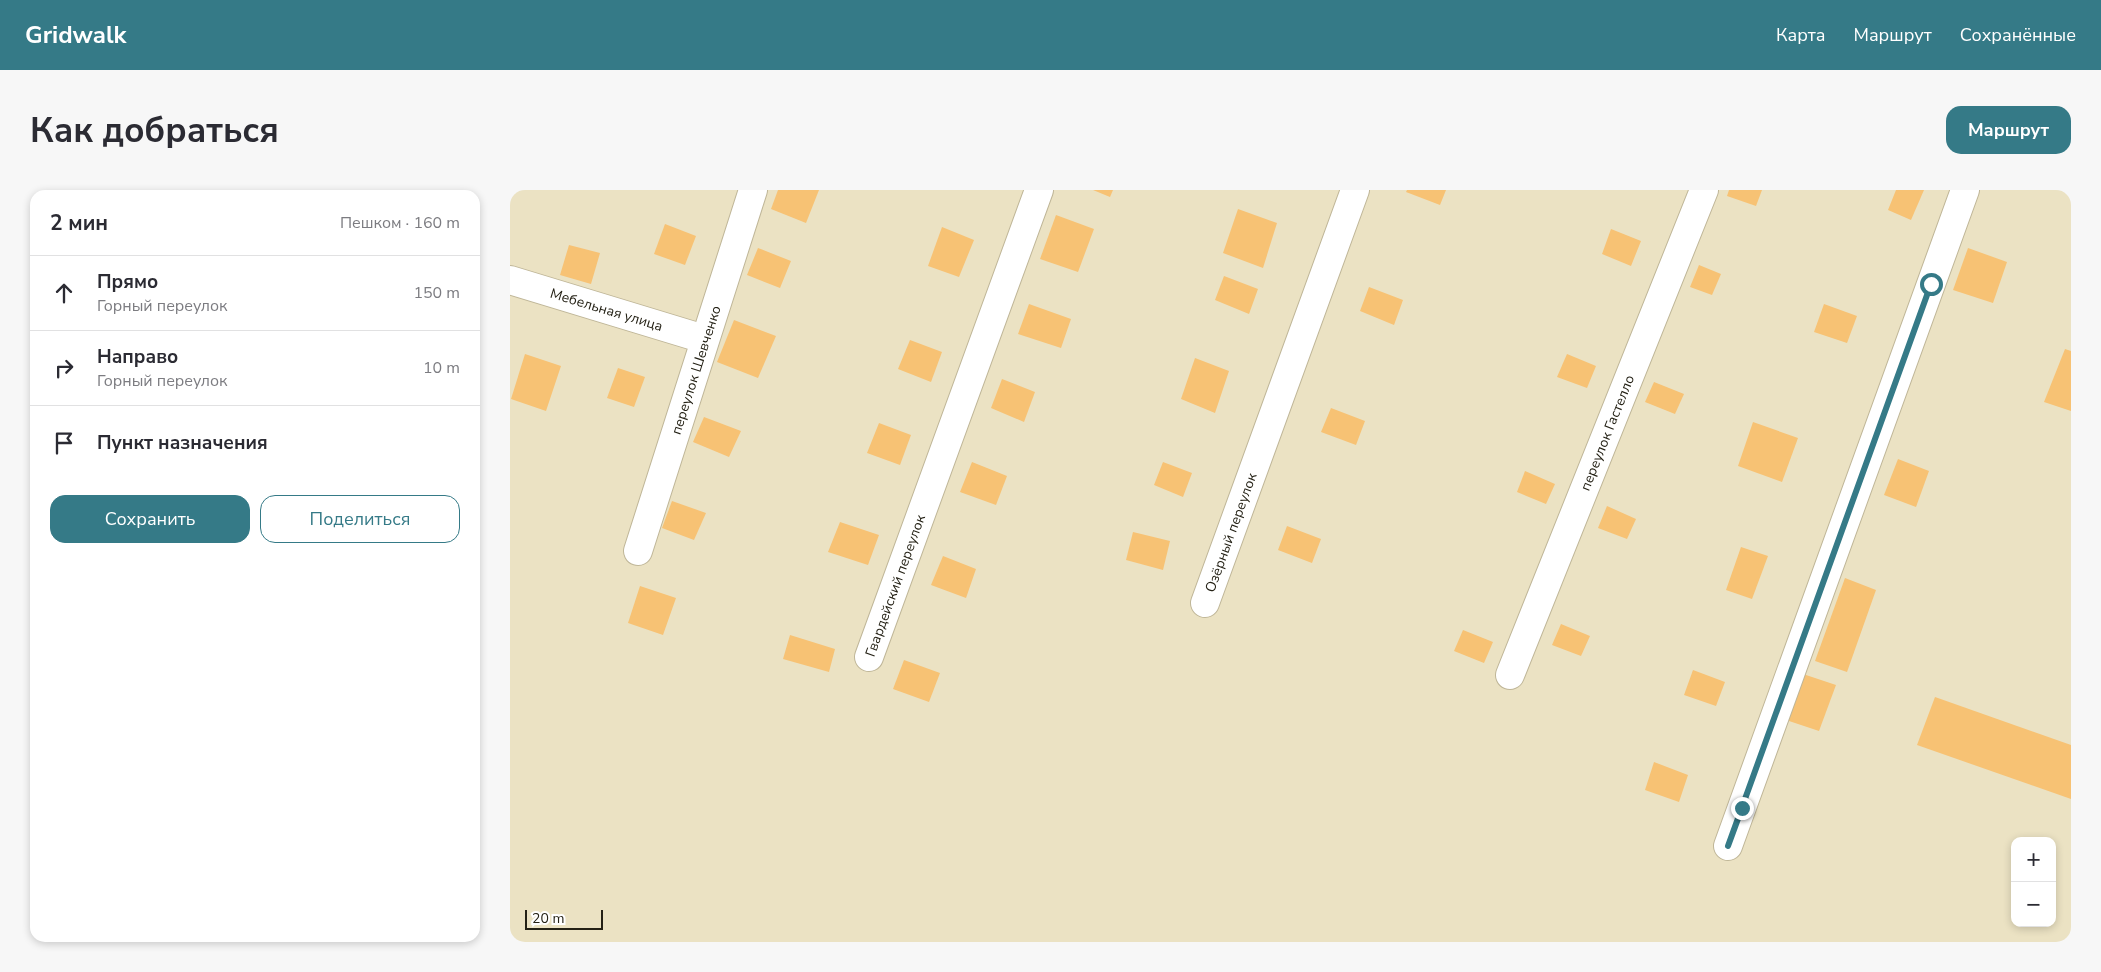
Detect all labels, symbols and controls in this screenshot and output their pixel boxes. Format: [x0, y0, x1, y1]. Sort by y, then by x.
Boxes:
text: Gridwalk [25, 19, 126, 51]
text: Карта [1776, 23, 1826, 47]
text: Маршрут [1854, 23, 1932, 47]
text: Сохранённые [1960, 23, 2076, 47]
button: Маршрут [1946, 106, 2071, 154]
text: Как добраться [30, 107, 279, 154]
text: 2 мин [50, 209, 108, 237]
text: Пешком · 160 m [340, 212, 460, 234]
text: Прямо [97, 269, 158, 295]
route start [1920, 273, 1943, 296]
icon: ahead [50, 279, 78, 307]
text: 150 m [413, 282, 460, 304]
street label: Мебельная улица [548, 284, 665, 336]
text: Горный переулок [97, 295, 227, 317]
street label: переулок Шевченко [667, 303, 726, 437]
text: Направо [97, 344, 178, 370]
icon: right [50, 354, 78, 382]
text: 10 m [423, 357, 460, 379]
text: Горный переулок [97, 370, 227, 392]
street label: переулок Гастелло [1576, 372, 1639, 494]
icon: arrive [50, 429, 78, 457]
text: Пункт назначения [97, 430, 268, 456]
street label: Озёрный переулок [1201, 470, 1262, 595]
button: Сохранить [50, 495, 250, 543]
button: Поделиться [260, 495, 460, 543]
street label: Гвардейский переулок [861, 511, 930, 659]
route end [1731, 797, 1754, 820]
map controls [2011, 837, 2056, 927]
button: + [2011, 837, 2056, 882]
button: − [2011, 882, 2056, 927]
scale bar [525, 907, 602, 930]
text: 20 m [532, 909, 564, 928]

